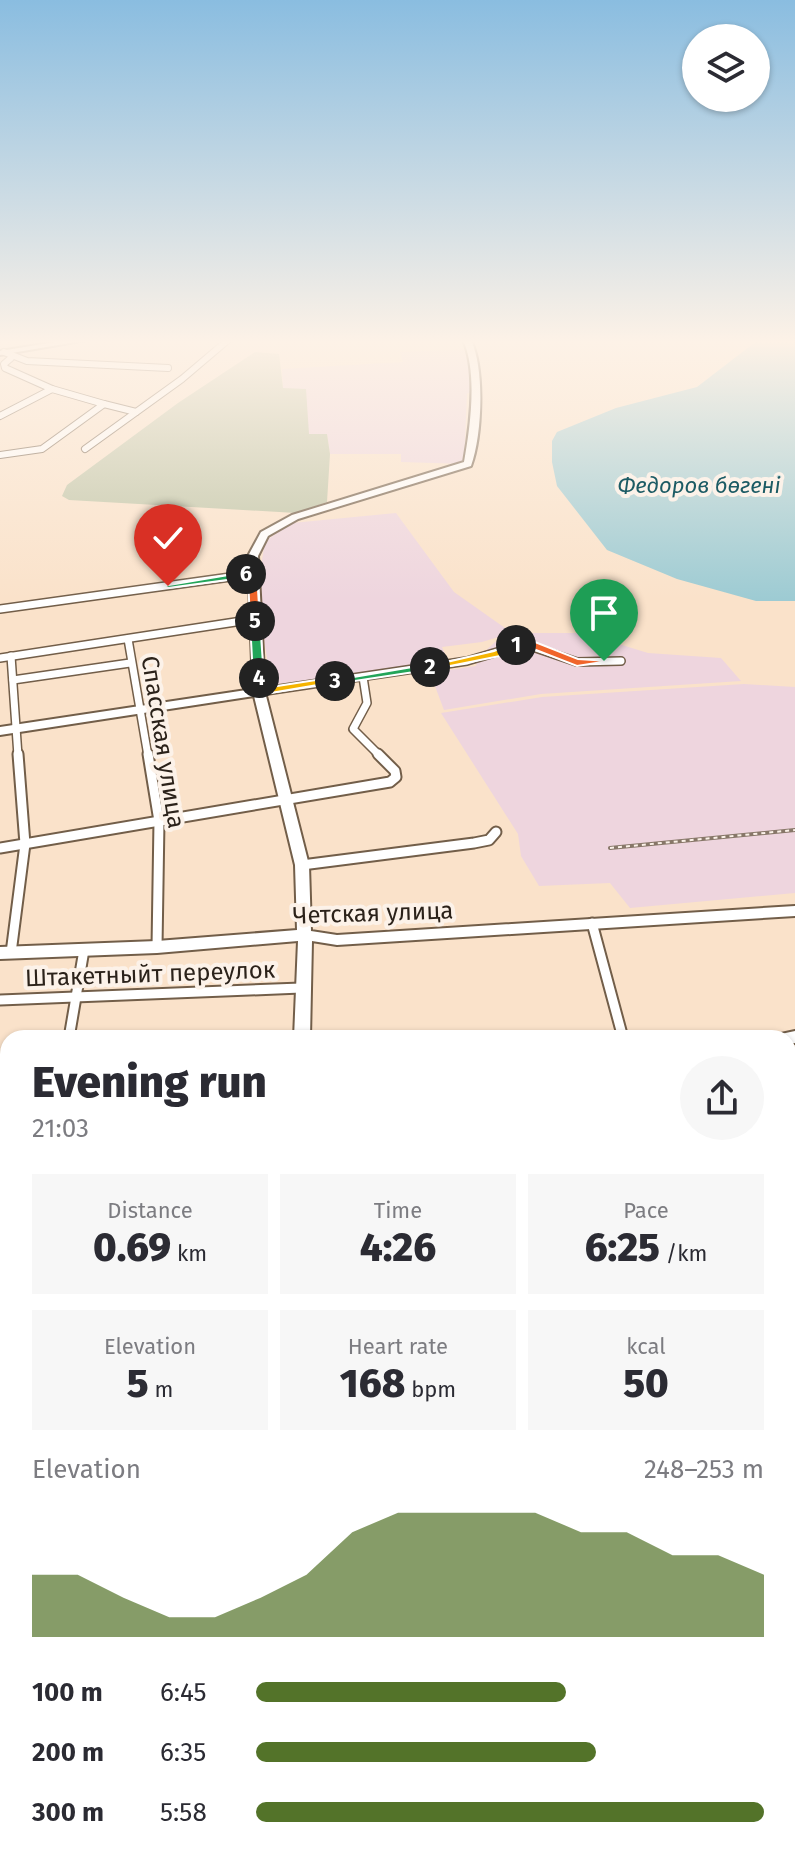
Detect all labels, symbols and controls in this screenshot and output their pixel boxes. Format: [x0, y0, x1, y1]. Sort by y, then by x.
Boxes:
map controls [682, 24, 770, 112]
button: layers [682, 24, 770, 112]
water label: Федоров бөгені [617, 472, 781, 499]
pin [134, 504, 202, 586]
icon: check [146, 516, 190, 560]
pin: 6 [226, 554, 266, 594]
text: 6 [240, 560, 252, 587]
pin [570, 579, 638, 661]
icon: arrive [582, 591, 626, 635]
pin: 5 [235, 601, 275, 641]
text: 5 [249, 607, 261, 634]
pin: 1 [496, 625, 536, 665]
text: 1 [511, 631, 521, 658]
pin: 2 [410, 647, 450, 687]
text: 2 [424, 653, 436, 680]
street label: Спасская улица [136, 654, 190, 830]
pin: 4 [239, 658, 279, 698]
pin: 3 [315, 661, 355, 701]
text: 4 [253, 664, 265, 691]
text: 3 [329, 667, 341, 694]
street label: Четская улица [292, 896, 454, 930]
street label: Штакетныйт переулок [24, 956, 276, 992]
text: Evening run [32, 1056, 267, 1109]
button: share [680, 1056, 764, 1140]
text: 21:03 [32, 1113, 89, 1144]
text: Distance [107, 1197, 193, 1224]
text: Time [374, 1197, 422, 1224]
text: Pace [623, 1197, 669, 1224]
text: 0.69 [93, 1224, 171, 1272]
text: 4:26 [360, 1224, 436, 1272]
text: 6:25 [585, 1224, 660, 1272]
text: km [171, 1240, 207, 1267]
text: /km [660, 1240, 707, 1267]
text: Elevation [104, 1333, 196, 1360]
text: Heart rate [348, 1333, 448, 1360]
text: kcal [626, 1333, 666, 1360]
text: 5 [127, 1360, 149, 1408]
text: 168 [340, 1360, 405, 1408]
text: 50 [623, 1360, 669, 1408]
text: m [149, 1376, 173, 1403]
text: bpm [405, 1376, 456, 1403]
text: Elevation [32, 1454, 141, 1485]
text: 248–253 m [644, 1454, 764, 1485]
text: 100 m [32, 1677, 103, 1708]
text: 6:45 [160, 1677, 207, 1708]
text: 200 m [32, 1737, 104, 1768]
text: 6:35 [160, 1737, 206, 1768]
text: 300 m [32, 1797, 104, 1828]
text: 5:58 [160, 1797, 207, 1828]

